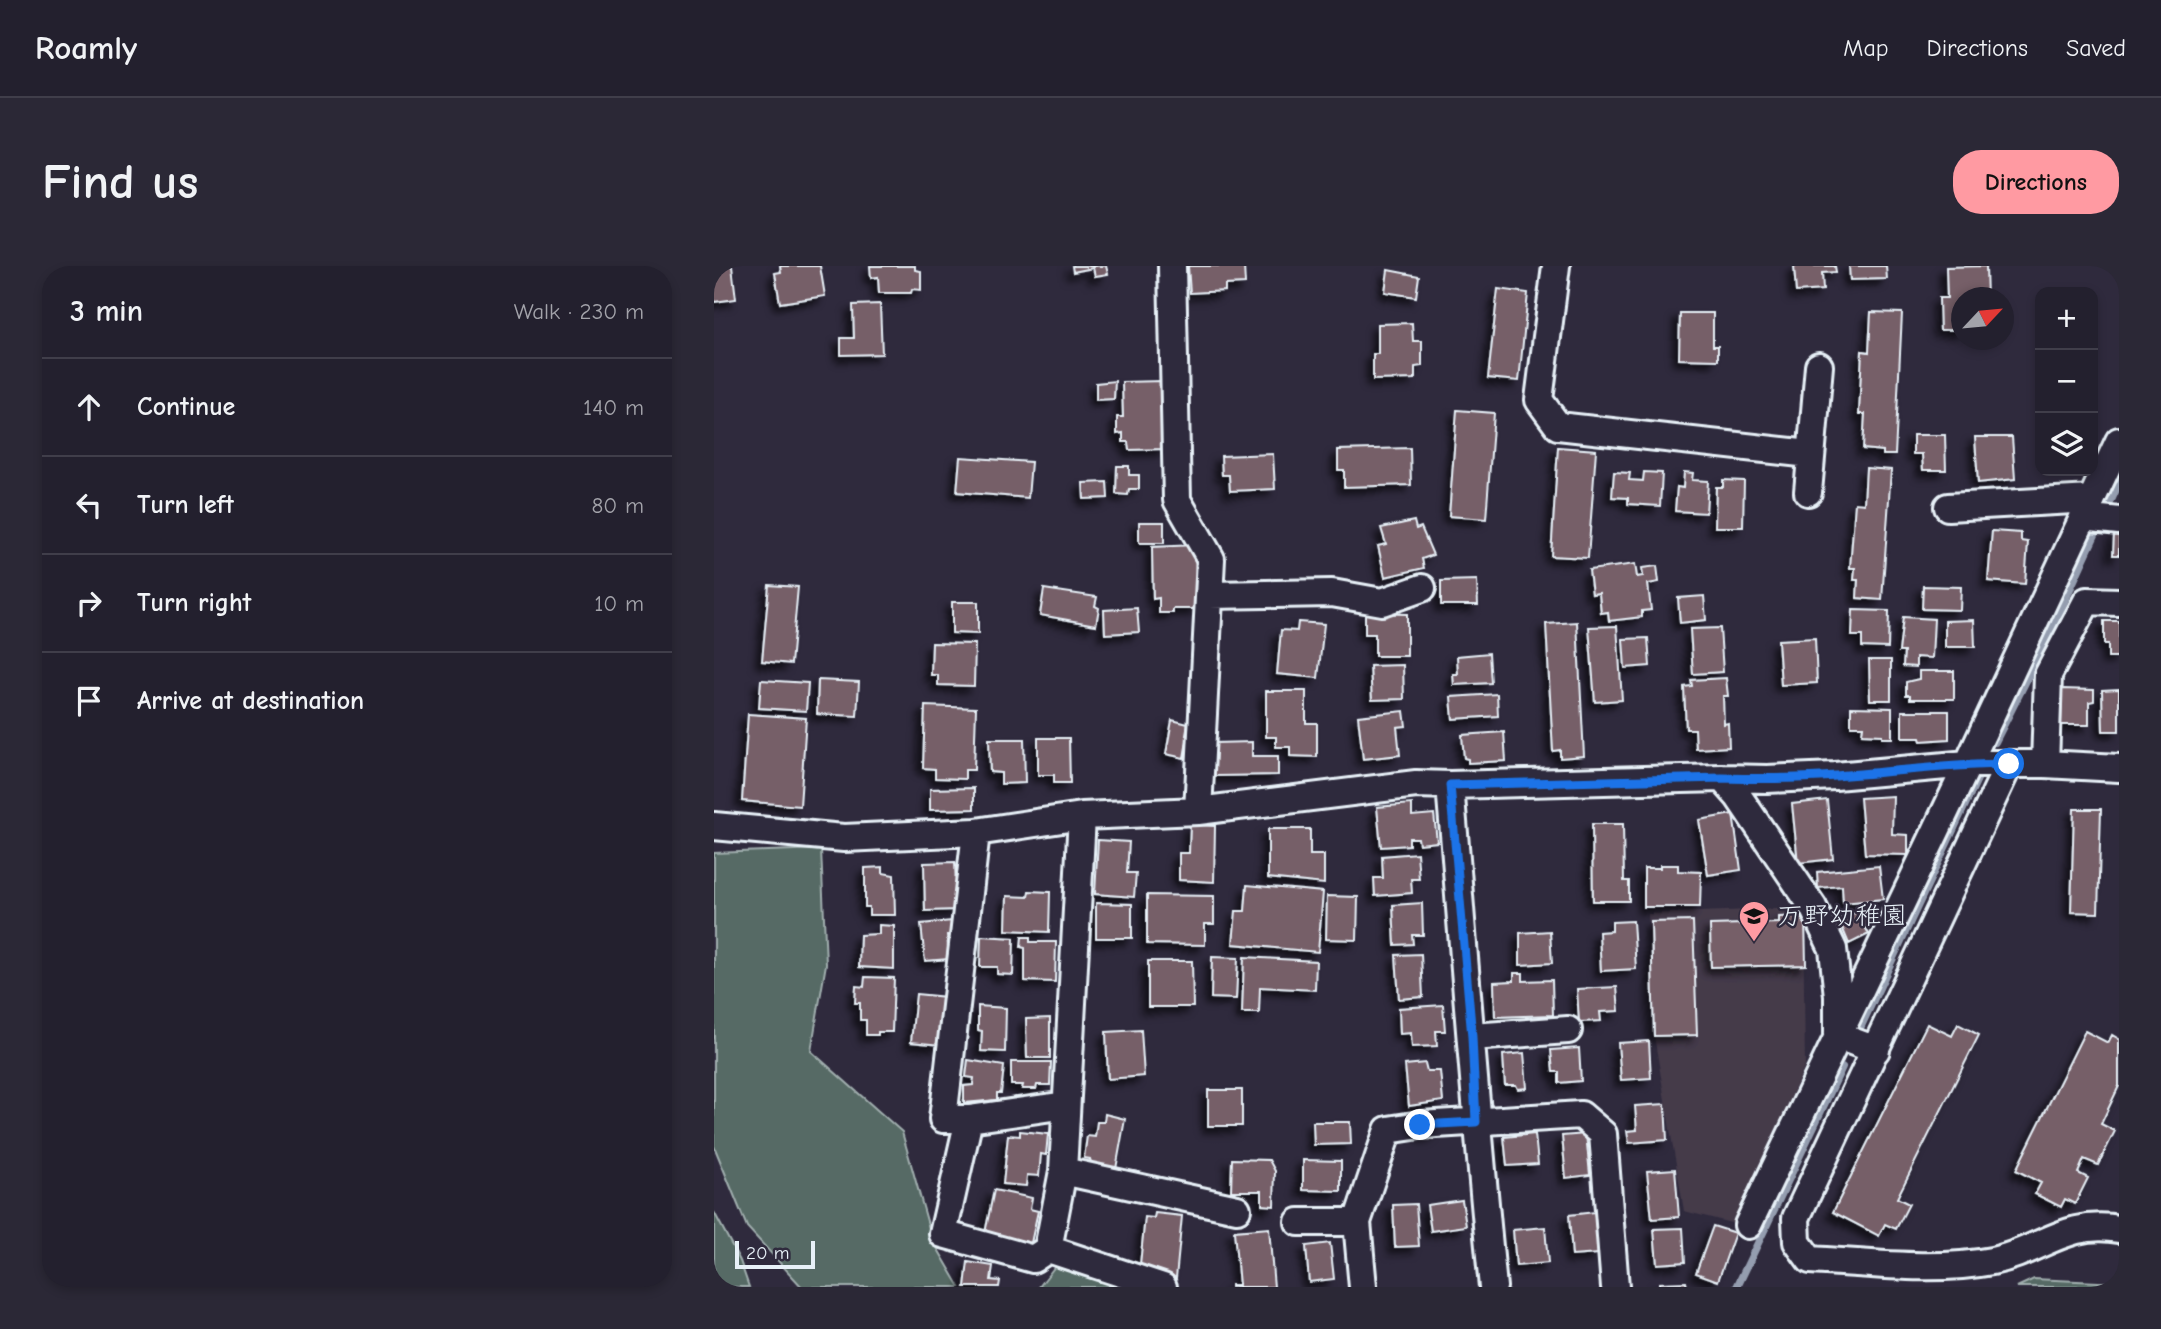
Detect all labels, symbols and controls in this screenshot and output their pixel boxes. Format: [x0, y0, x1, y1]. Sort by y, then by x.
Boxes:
text: Roamly [35, 29, 137, 67]
text: Map [1843, 34, 1889, 62]
text: Directions [1927, 34, 2028, 62]
text: Saved [2066, 34, 2126, 62]
button: Directions [1953, 150, 2119, 214]
text: Find us [42, 154, 198, 210]
north arrow [1951, 287, 2014, 350]
map controls [2035, 287, 2098, 476]
button: + [2035, 287, 2098, 350]
text: 3 min [70, 294, 143, 329]
text: Walk · 230 m [514, 298, 644, 325]
button: − [2035, 350, 2098, 413]
icon: ahead [70, 388, 108, 426]
text: Continue [137, 392, 235, 422]
text: 140 m [583, 394, 644, 421]
button: layers [2035, 413, 2098, 476]
icon: left [70, 486, 108, 524]
text: Turn left [137, 490, 234, 520]
text: 80 m [591, 492, 644, 519]
icon: right [70, 584, 108, 622]
text: Turn right [137, 588, 251, 618]
text: 10 m [594, 590, 644, 617]
icon: arrive [70, 682, 108, 720]
text: Arrive at destination [137, 686, 364, 716]
route start [1993, 748, 2024, 779]
school or university icon: 万野幼稚園 [1737, 899, 1771, 943]
place label: 万野幼稚園 [1777, 901, 1907, 931]
route end [1404, 1109, 1435, 1140]
scale bar [735, 1238, 816, 1270]
text: 20 m [746, 1242, 790, 1264]

